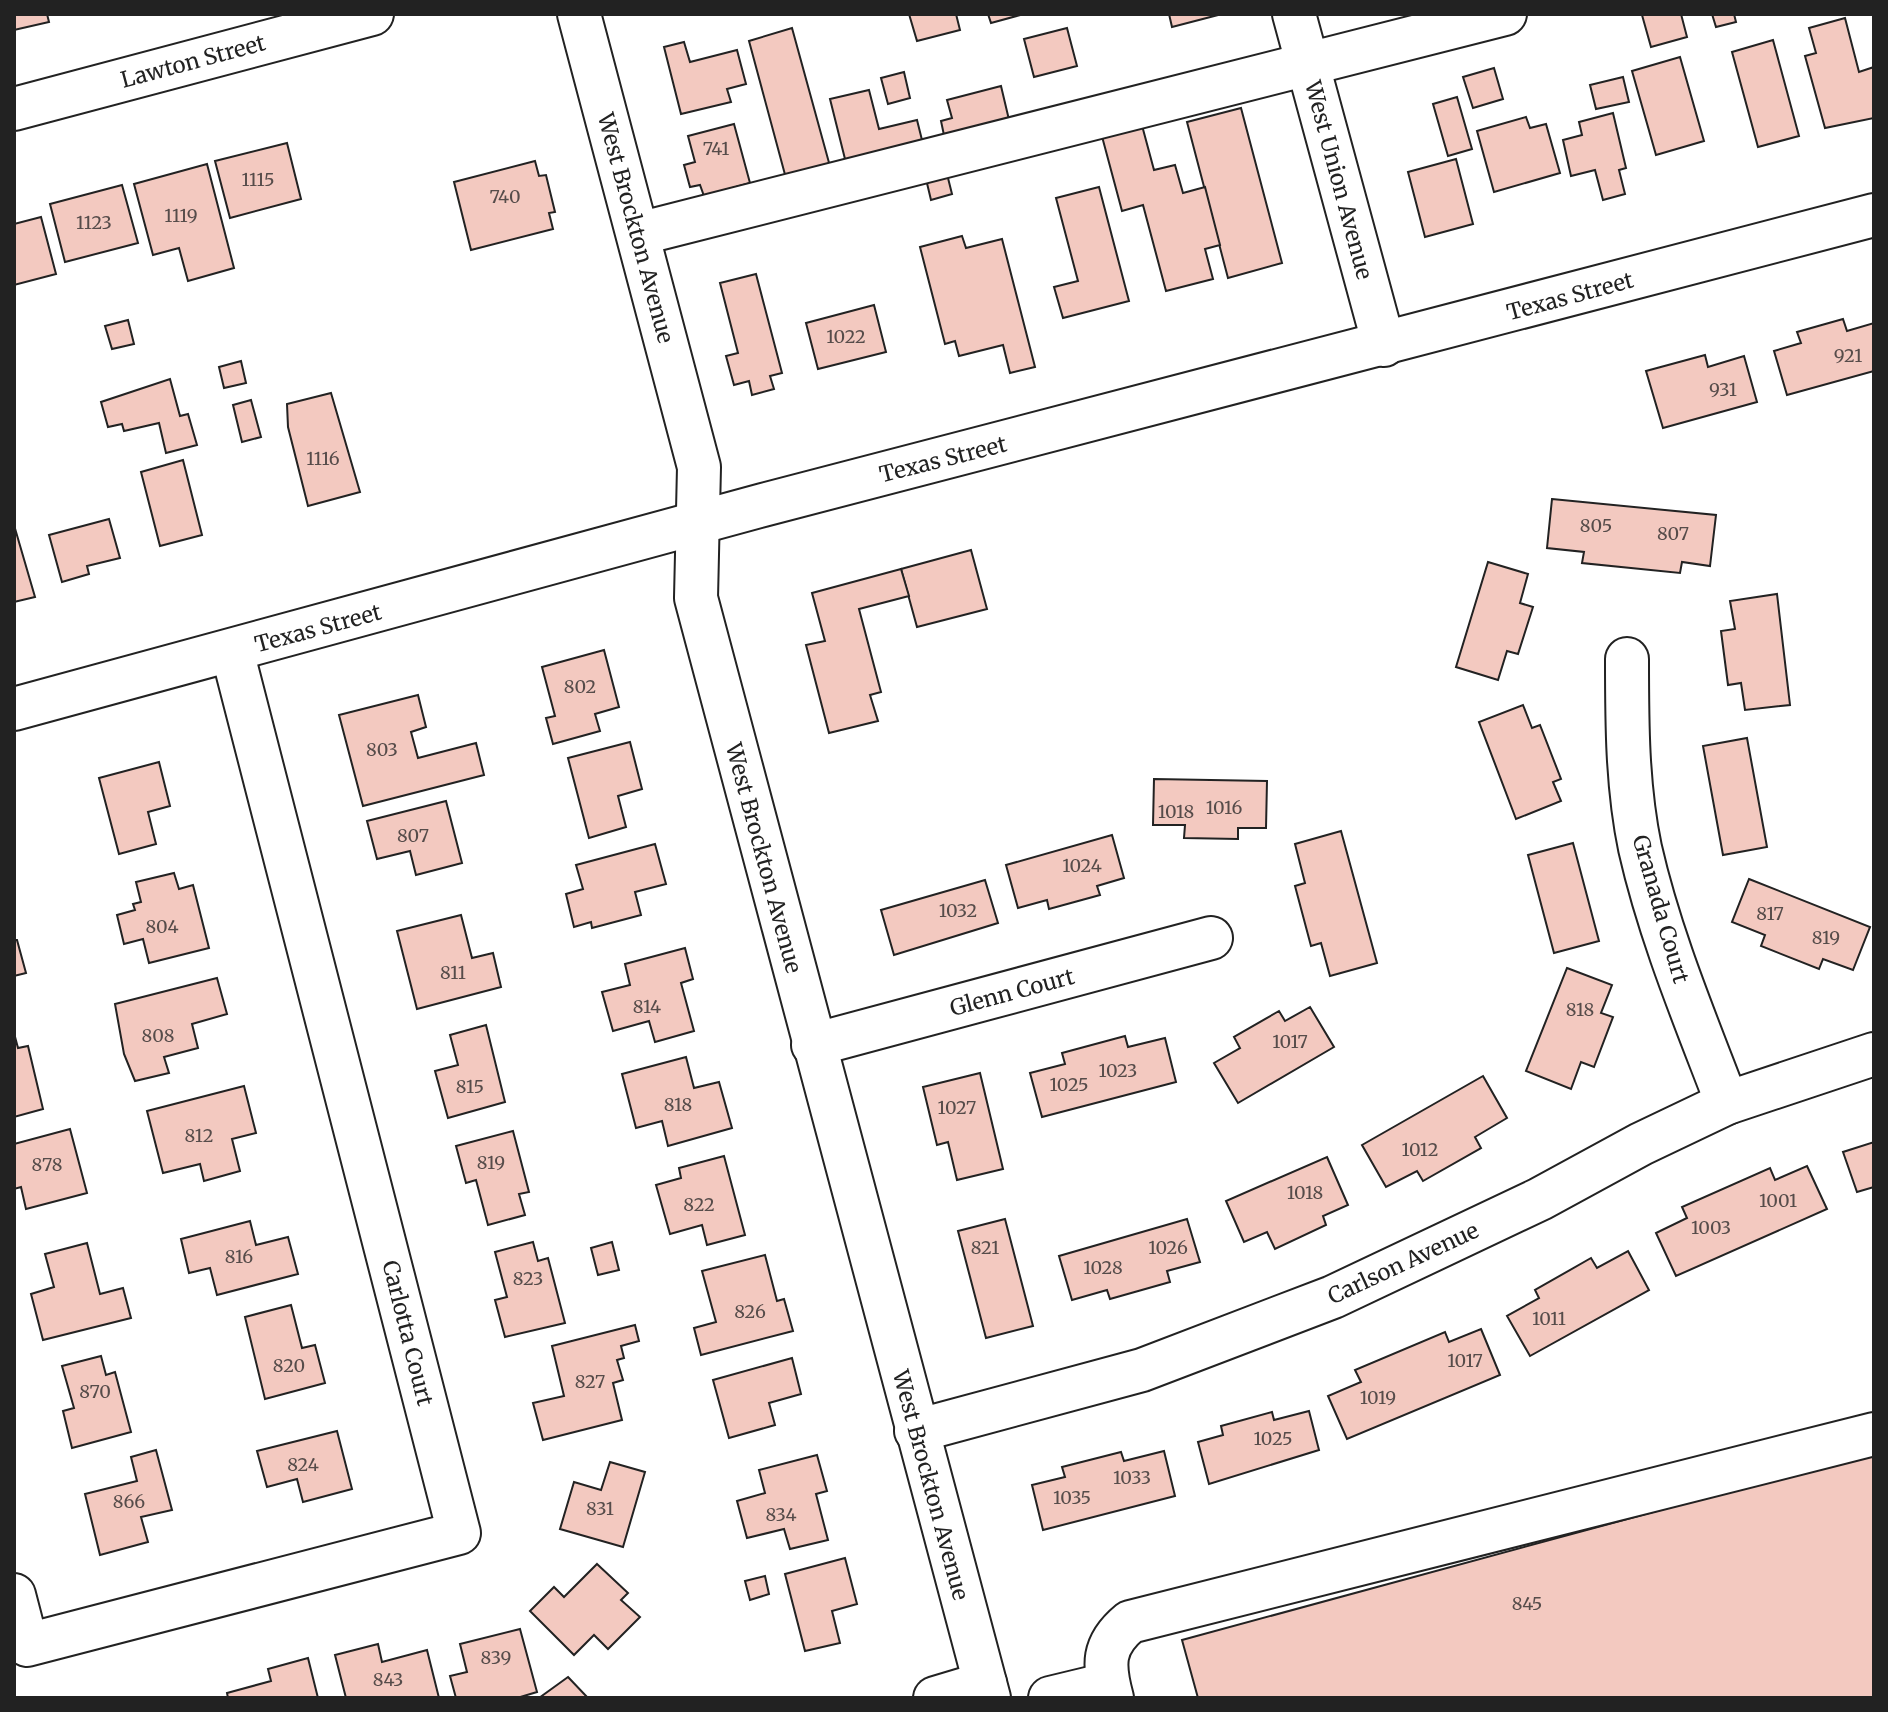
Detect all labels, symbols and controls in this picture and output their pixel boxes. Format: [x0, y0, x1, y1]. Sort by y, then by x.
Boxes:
street label: Lawton Street [118, 28, 269, 94]
street label: West Union Avenue [1299, 77, 1379, 282]
street label: West Brockton Avenue [592, 109, 680, 346]
house number: 741 [703, 137, 729, 160]
house number: 1115 [241, 168, 275, 191]
house number: 740 [489, 185, 521, 208]
house number: 1119 [164, 204, 198, 227]
house number: 1123 [76, 211, 112, 234]
street label: Texas Street [1504, 266, 1637, 326]
house number: 1022 [826, 325, 866, 348]
house number: 921 [1834, 344, 1862, 367]
house number: 931 [1709, 378, 1737, 401]
street label: Texas Street [876, 430, 1010, 488]
house number: 1116 [306, 447, 340, 470]
house number: 805 [1580, 514, 1612, 537]
house number: 807 [1657, 522, 1689, 545]
street label: Texas Street [252, 598, 385, 658]
house number: 802 [564, 675, 596, 698]
house number: 803 [366, 738, 398, 761]
street label: West Brockton Avenue [720, 739, 808, 976]
house number: 1016 [1206, 796, 1242, 819]
house number: 1018 [1158, 800, 1194, 823]
house number: 807 [397, 824, 429, 847]
street label: Granada Court [1626, 832, 1696, 987]
house number: 1024 [1062, 854, 1102, 877]
house number: 1032 [939, 899, 977, 922]
house number: 817 [1756, 902, 1784, 925]
house number: 804 [145, 915, 179, 938]
house number: 819 [1812, 926, 1840, 949]
house number: 811 [440, 961, 466, 984]
street label: Glenn Court [947, 962, 1078, 1022]
house number: 814 [633, 995, 661, 1018]
house number: 818 [1566, 998, 1594, 1021]
house number: 808 [142, 1024, 174, 1047]
house number: 1017 [1272, 1030, 1308, 1053]
house number: 1023 [1099, 1059, 1137, 1082]
house number: 1025 [1050, 1073, 1088, 1096]
house number: 815 [456, 1075, 484, 1098]
house number: 818 [664, 1093, 692, 1116]
house number: 1027 [938, 1096, 976, 1119]
house number: 812 [185, 1124, 213, 1147]
house number: 1012 [1402, 1138, 1438, 1161]
house number: 819 [477, 1151, 505, 1174]
house number: 878 [32, 1153, 62, 1176]
house number: 1018 [1287, 1181, 1323, 1204]
house number: 1001 [1759, 1189, 1797, 1212]
house number: 822 [683, 1193, 715, 1216]
street label: Carlson Avenue [1323, 1216, 1483, 1310]
house number: 1003 [1691, 1216, 1731, 1239]
house number: 821 [971, 1236, 999, 1259]
house number: 1026 [1148, 1236, 1188, 1259]
house number: 816 [225, 1245, 253, 1268]
house number: 1028 [1083, 1256, 1123, 1279]
street label: Carlotta Court [376, 1257, 440, 1409]
house number: 823 [513, 1267, 543, 1290]
house number: 826 [734, 1300, 766, 1323]
house number: 1011 [1532, 1307, 1566, 1330]
house number: 1017 [1447, 1349, 1483, 1372]
house number: 820 [273, 1354, 305, 1377]
street label: West Brockton Avenue [887, 1366, 975, 1603]
house number: 827 [575, 1370, 605, 1393]
house number: 870 [79, 1380, 111, 1403]
house number: 1019 [1360, 1386, 1396, 1409]
house number: 1025 [1254, 1427, 1292, 1450]
house number: 824 [287, 1453, 319, 1476]
house number: 1033 [1113, 1466, 1151, 1489]
house number: 1035 [1053, 1486, 1091, 1509]
house number: 866 [113, 1490, 145, 1513]
house number: 831 [586, 1497, 614, 1520]
house number: 834 [765, 1503, 797, 1526]
house number: 845 [1512, 1592, 1542, 1615]
house number: 839 [481, 1646, 511, 1669]
house number: 843 [373, 1668, 403, 1691]

